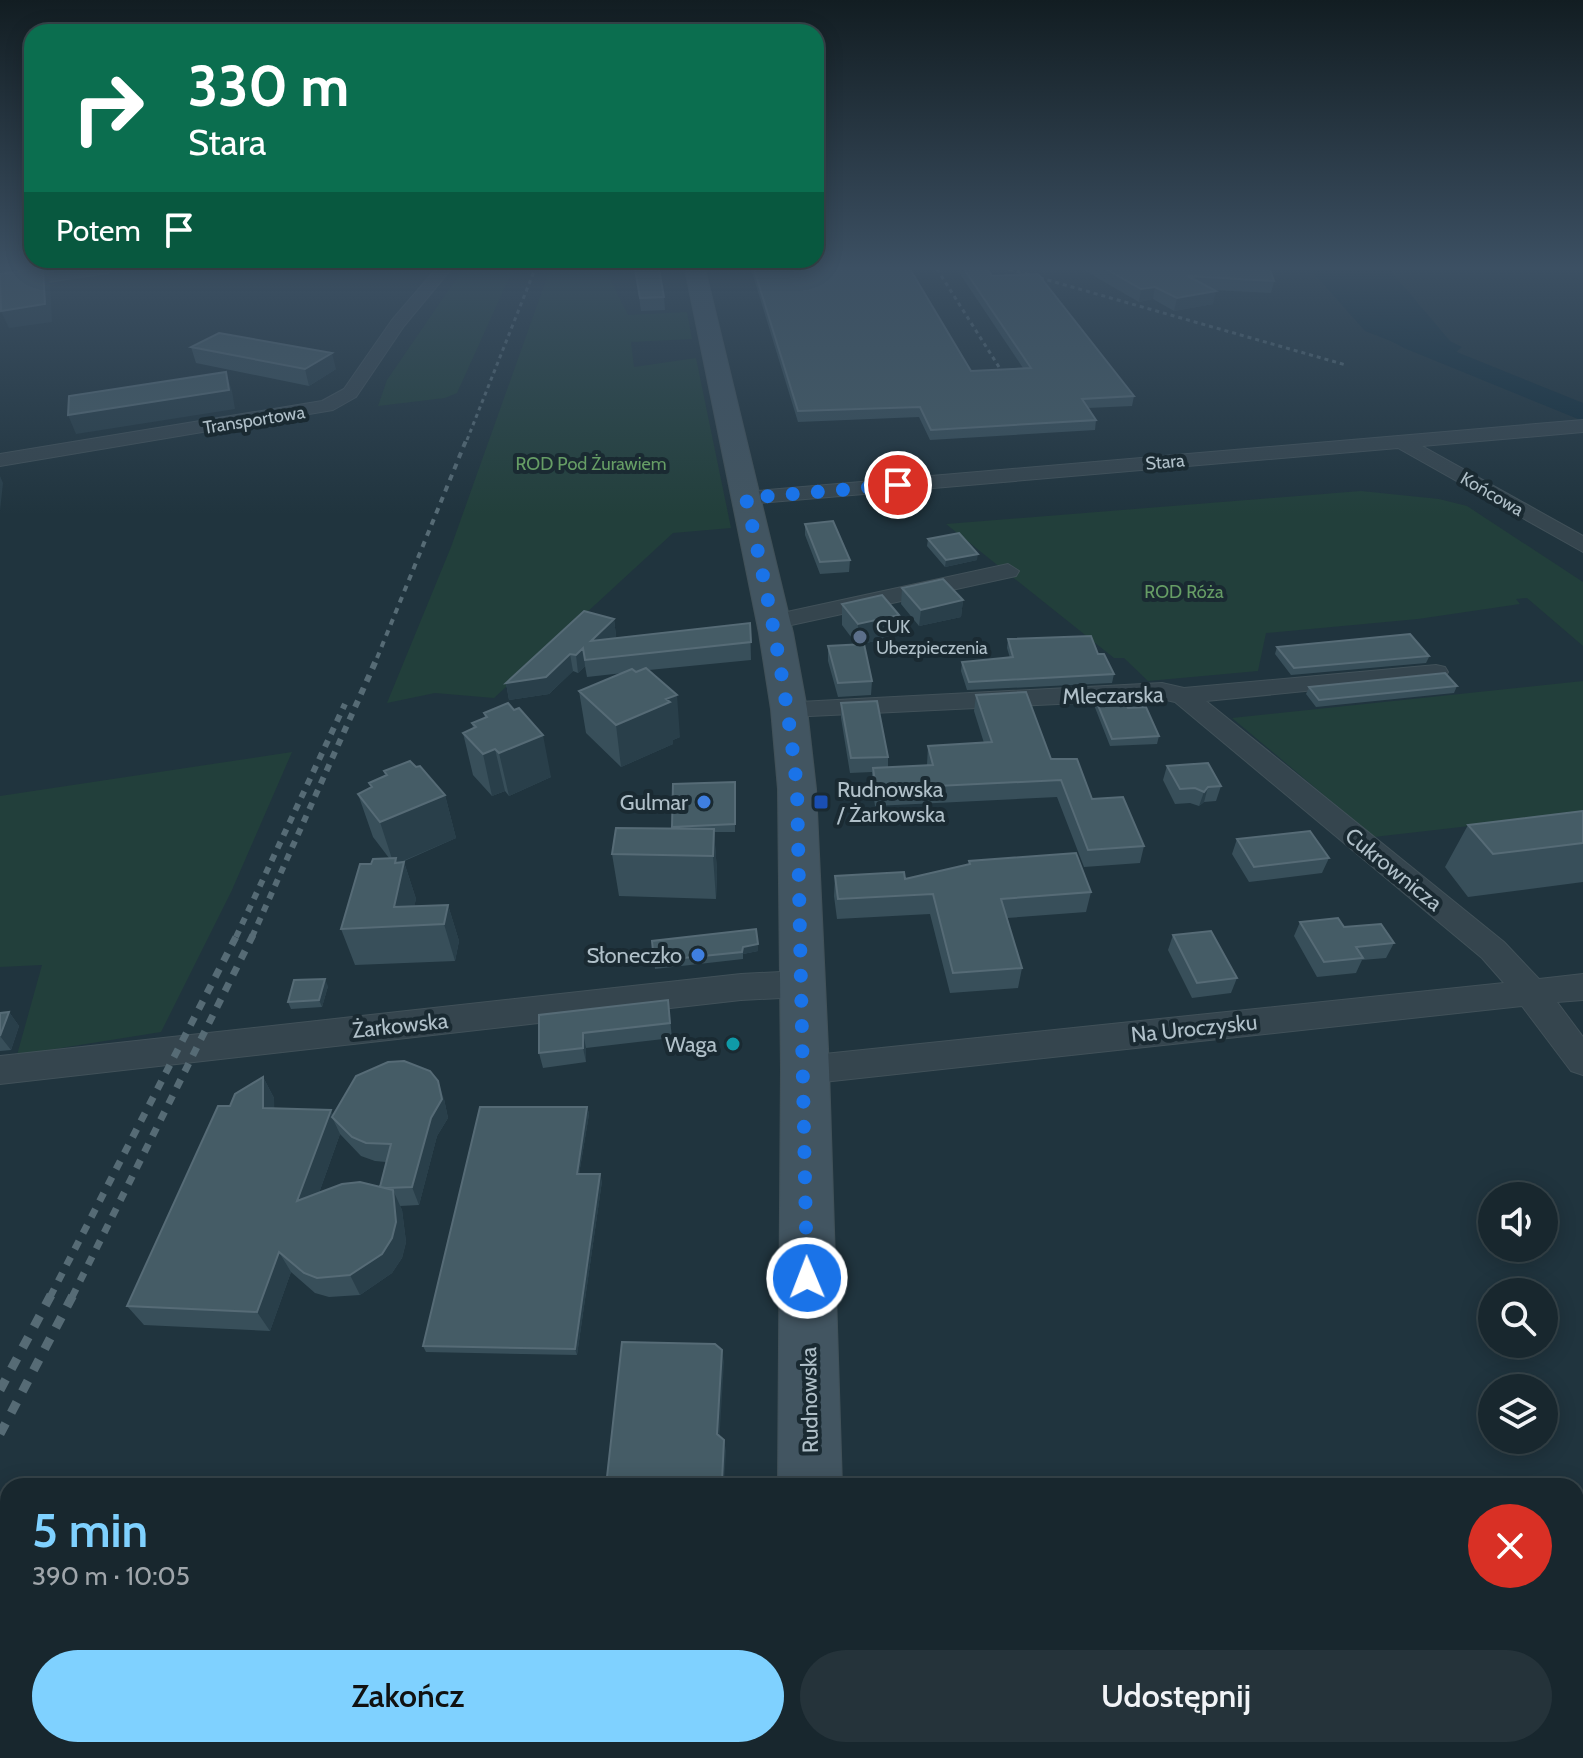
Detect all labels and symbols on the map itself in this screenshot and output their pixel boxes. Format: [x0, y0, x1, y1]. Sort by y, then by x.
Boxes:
street label: Transportowa [202, 401, 307, 439]
street label: Stara [1145, 449, 1186, 475]
pin [864, 451, 932, 519]
park label: ROD Pod Żurawiem [515, 453, 667, 475]
street label: Końcowa [1457, 467, 1528, 521]
park label: ROD Róża [1144, 581, 1224, 603]
place label: CUK Ubezpieczenia [876, 616, 988, 659]
marker: CUK Ubezpieczenia [851, 628, 869, 646]
street label: Mleczarska [1062, 681, 1164, 710]
place label: Rudnowska / Żarkowska [836, 776, 946, 828]
place label: Gulmar [620, 789, 688, 816]
marker: Gulmar [695, 793, 713, 811]
marker: Rudnowska / Żarkowska [812, 793, 830, 811]
street label: Cukrownicza [1340, 822, 1448, 917]
place label: Słoneczko [586, 942, 682, 969]
marker: Słoneczko [689, 946, 707, 964]
street label: Żarkowska [351, 1007, 450, 1044]
street label: Na Uroczysku [1129, 1008, 1259, 1049]
place label: Waga [665, 1031, 717, 1058]
marker: Waga [724, 1035, 742, 1053]
position arrow [765, 1236, 849, 1320]
street label: Rudnowska [795, 1346, 824, 1453]

